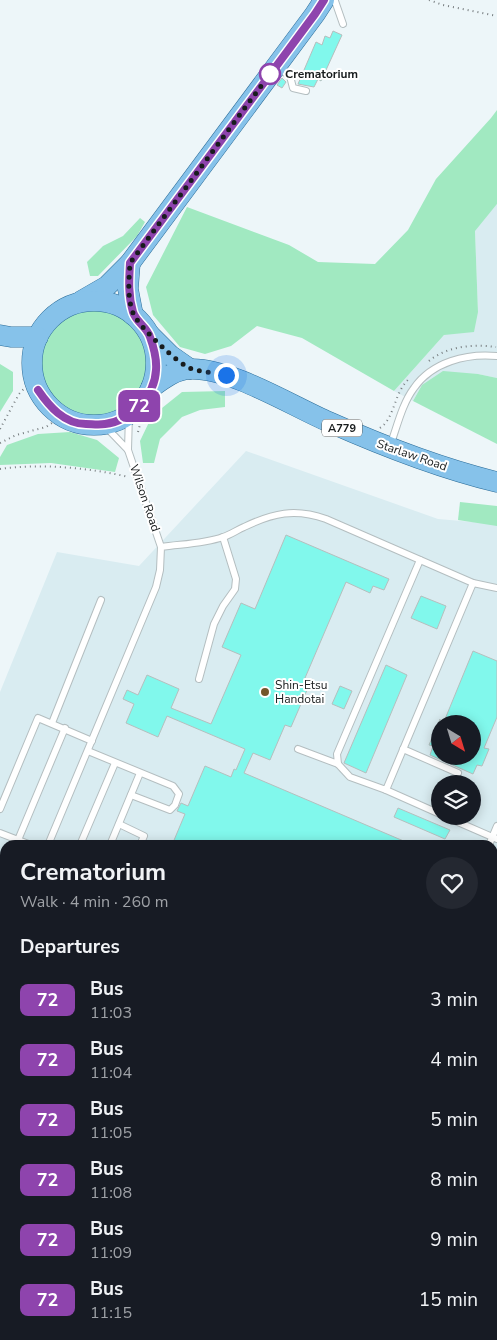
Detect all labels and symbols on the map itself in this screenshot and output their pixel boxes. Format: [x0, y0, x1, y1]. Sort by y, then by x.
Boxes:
marker: Crematorium [259, 63, 281, 85]
place label: Crematorium [285, 66, 358, 82]
your location [214, 363, 239, 388]
line badge: 72 [116, 390, 162, 422]
road number: A779 [322, 419, 362, 436]
street label: Starlaw Road [375, 436, 449, 474]
street label: Wilson Road [126, 462, 164, 534]
place label: Shin-Etsu Handotai [275, 677, 328, 707]
marker: Shin-Etsu Handotai [259, 686, 271, 698]
north arrow [431, 715, 481, 765]

